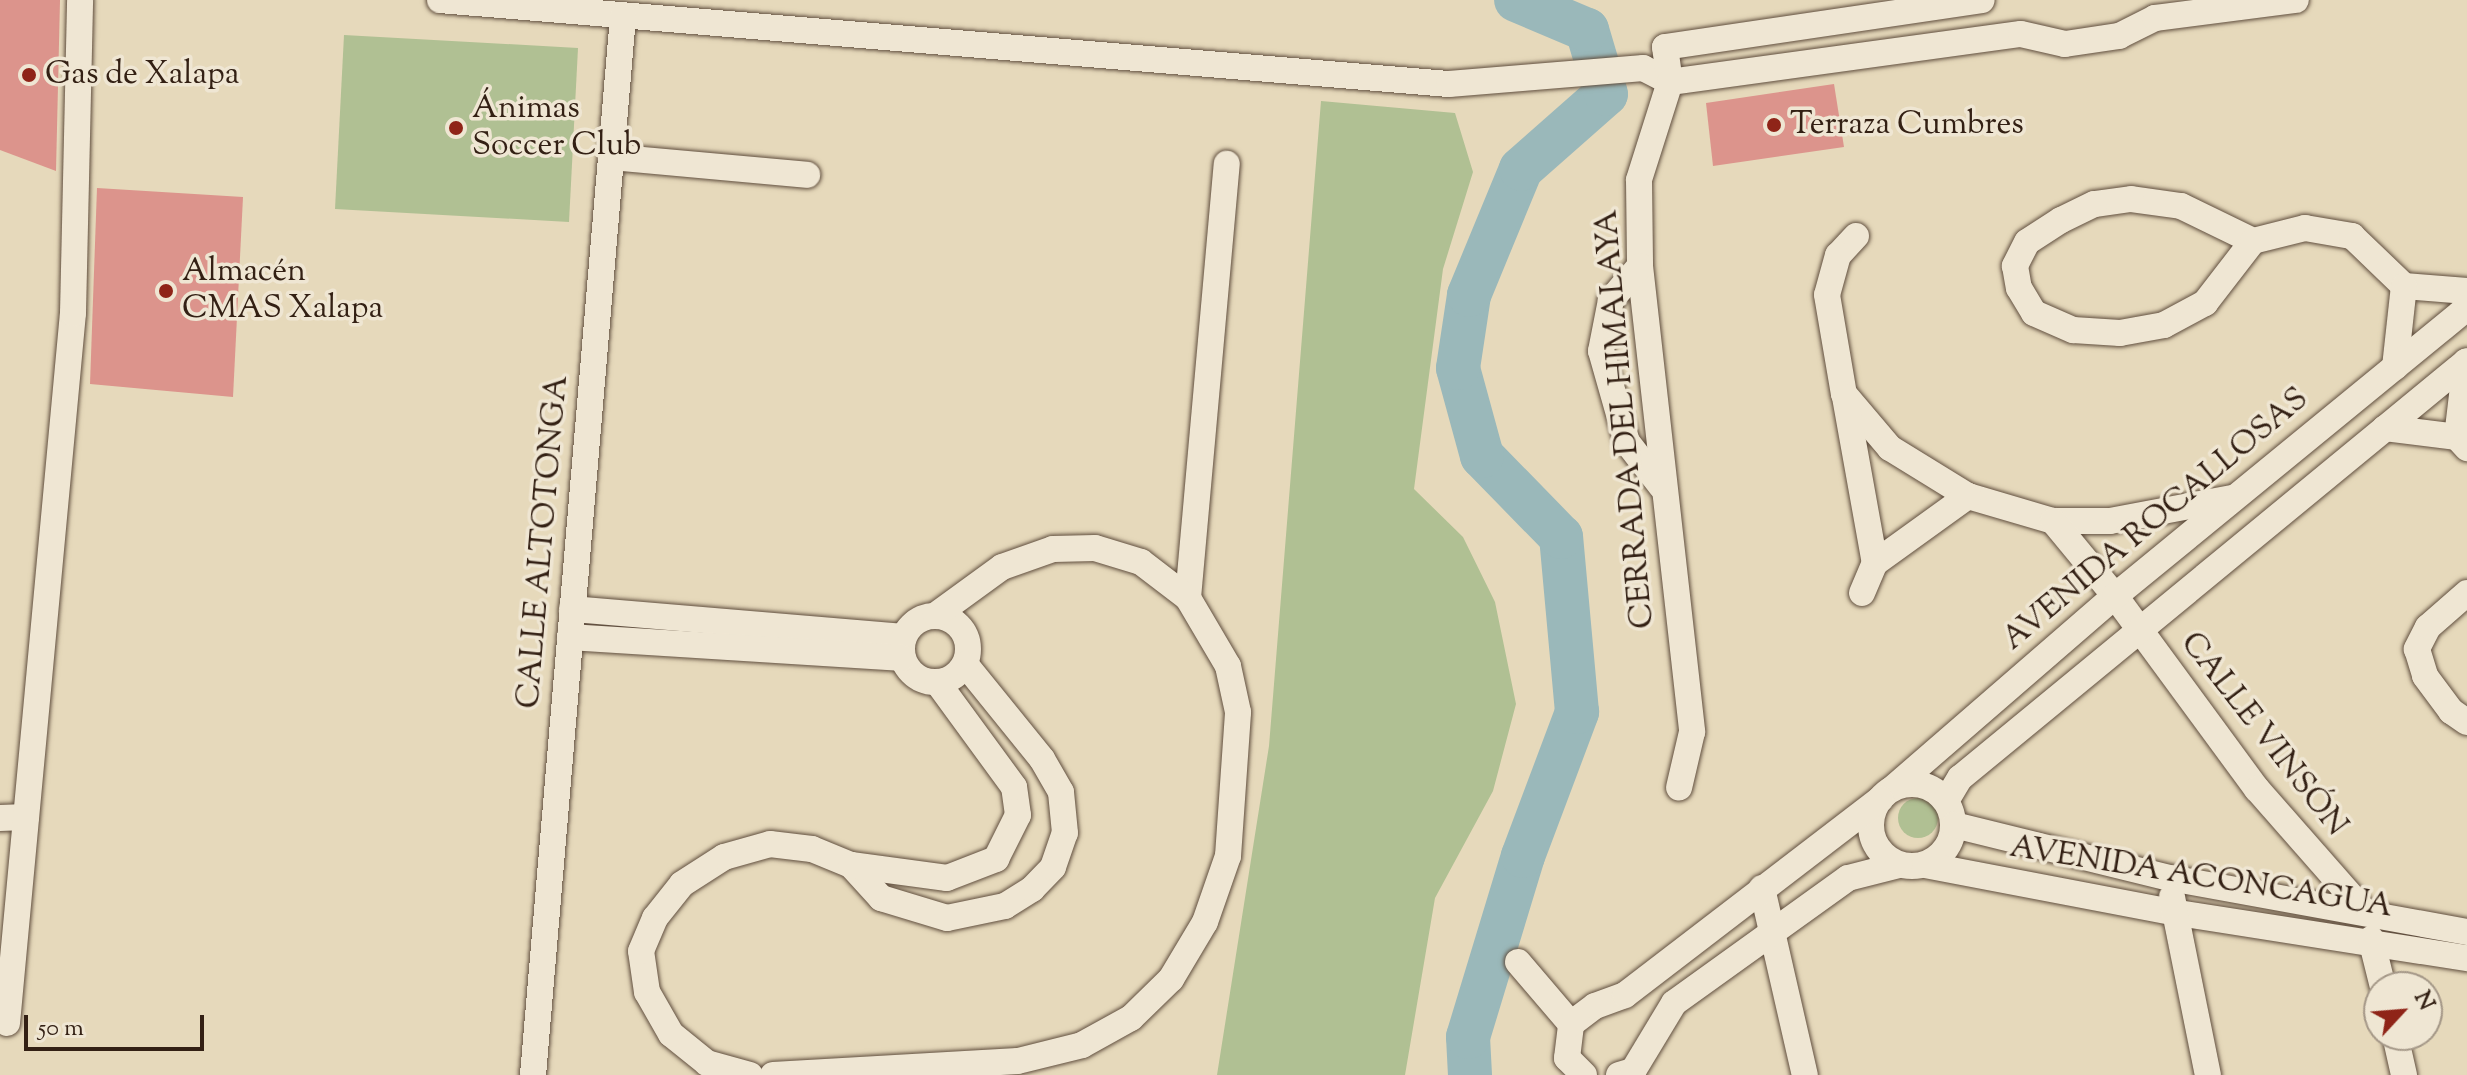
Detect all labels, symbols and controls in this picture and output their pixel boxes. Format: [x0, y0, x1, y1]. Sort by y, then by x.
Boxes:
place label: Gas de Xalapa [45, 56, 239, 94]
marker: Gas de Xalapa [20, 66, 38, 84]
place label: Ánimas Soccer Club [472, 91, 641, 166]
place label: Terraza Cumbres [1790, 106, 2024, 144]
marker: Terraza Cumbres [1765, 116, 1783, 134]
marker: Ánimas Soccer Club [447, 119, 465, 137]
street label: CERRADA DEL HIMALAYA [1589, 208, 1663, 630]
place label: Almacén CMAS Xalapa [182, 254, 383, 329]
marker: Almacén CMAS Xalapa [157, 282, 175, 300]
street label: CALLE ALTOTONGA [510, 374, 578, 710]
street label: AVENIDA ROCALLOSAS [1995, 381, 2317, 659]
street label: CALLE VINSÓN [2171, 625, 2355, 845]
street label: AVENIDA ACONCAGUA [2007, 829, 2395, 927]
north arrow [2363, 971, 2443, 1051]
text: N [2405, 986, 2441, 1016]
scale bar [28, 999, 208, 1049]
text: 50 m [38, 1012, 84, 1046]

